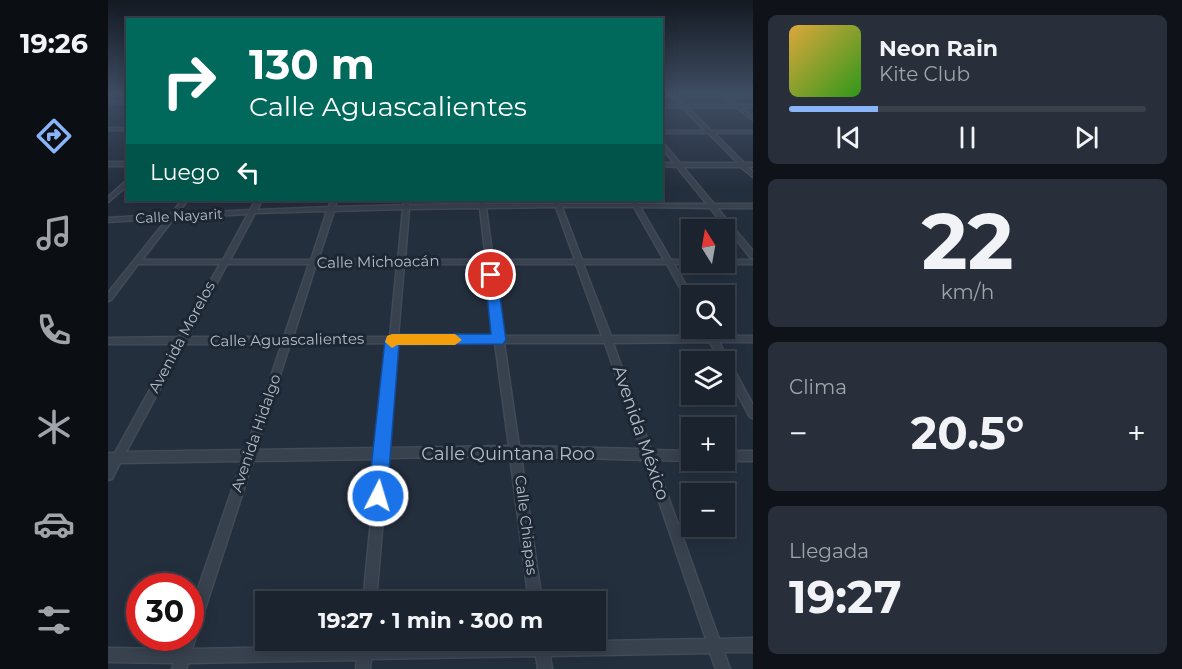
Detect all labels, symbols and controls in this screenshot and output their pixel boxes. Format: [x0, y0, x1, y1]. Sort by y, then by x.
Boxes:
text: 19:26 [20, 27, 88, 60]
text: Neon Rain [879, 35, 998, 62]
text: 130 m [249, 38, 375, 90]
icon: right [150, 42, 228, 120]
text: Kite Club [879, 62, 970, 86]
text: Calle Aguascalientes [249, 90, 527, 123]
icon: directions [33, 115, 75, 157]
icon: previous [832, 121, 865, 154]
icon: pause [951, 121, 984, 154]
icon: next [1070, 121, 1103, 154]
icon: left [232, 156, 265, 189]
text: Luego [150, 159, 220, 186]
text: 22 [921, 193, 1014, 289]
street label: Calle Nayarit [135, 205, 223, 227]
icon: music [33, 212, 75, 254]
north arrow [681, 219, 735, 273]
map controls [681, 219, 735, 537]
pin [465, 249, 516, 300]
street label: Calle Michoacán [316, 251, 440, 272]
icon: arrive [474, 258, 507, 291]
street label: Avenida Morelos [144, 278, 219, 396]
text: km/h [941, 280, 994, 304]
button: search [681, 285, 735, 339]
icon: phone [33, 309, 75, 351]
street label: Calle Aguascalientes [210, 329, 364, 350]
button: layers [681, 351, 735, 405]
street label: Avenida México [608, 363, 674, 503]
street label: Avenida Hidalgo [226, 371, 285, 494]
text: Clima [789, 375, 847, 399]
text: 20.5° [911, 405, 1024, 460]
icon: climate [33, 406, 75, 448]
text: − [789, 413, 808, 453]
text: + [1127, 413, 1146, 453]
button: + [681, 417, 735, 471]
street label: Calle Quintana Roo [421, 443, 595, 465]
position arrow [346, 464, 410, 528]
street label: Calle Chiapas [511, 474, 542, 576]
button: − [681, 483, 735, 537]
icon: car [33, 503, 75, 545]
text: Llegada [789, 539, 869, 563]
text: 19:27 [789, 569, 902, 624]
speed limit sign: 30 [126, 573, 204, 651]
icon: filters [33, 599, 75, 641]
text: 19:27 · 1 min · 300 m [318, 607, 543, 634]

